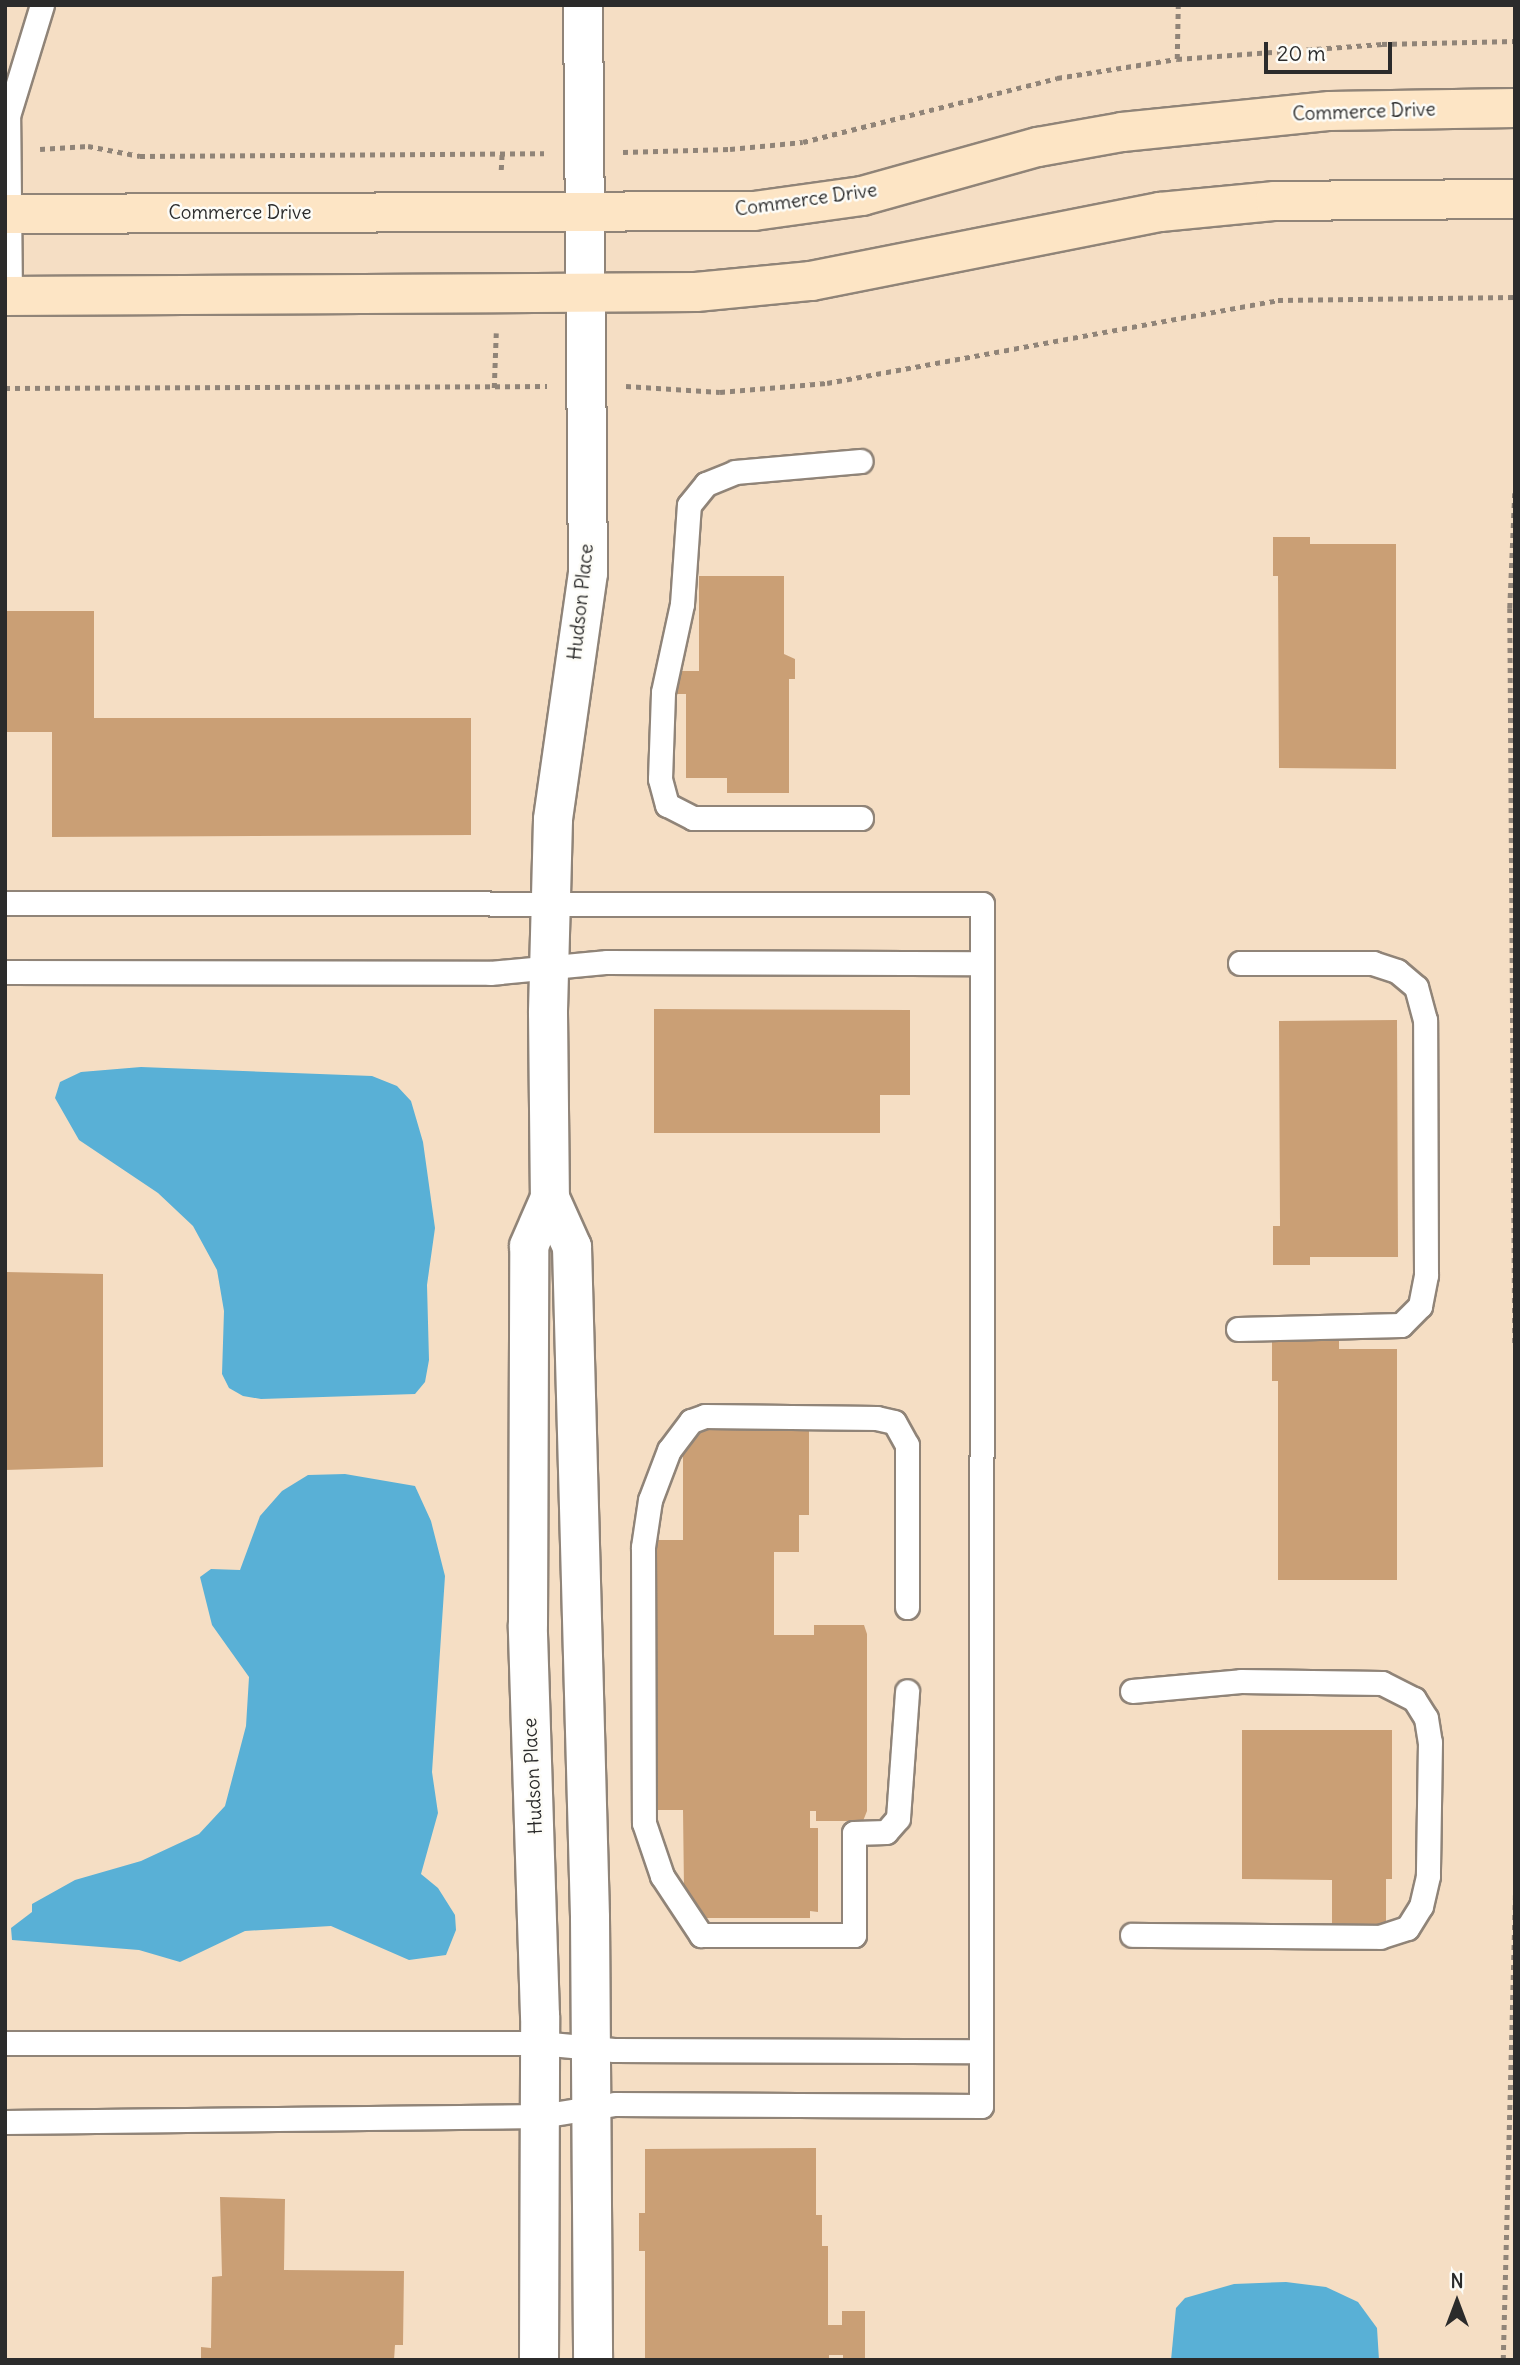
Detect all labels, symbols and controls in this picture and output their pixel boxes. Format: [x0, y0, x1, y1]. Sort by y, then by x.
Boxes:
scale bar [1268, 28, 1396, 72]
text: 20 m [1277, 40, 1326, 67]
street label: Commerce Drive [1292, 98, 1436, 126]
street label: Commerce Drive [734, 179, 878, 221]
street label: Commerce Drive [168, 202, 312, 224]
street label: Hudson Place [564, 543, 598, 661]
street label: Hudson Place [519, 1717, 547, 1835]
north arrow [1422, 2267, 1492, 2337]
text: N [1450, 2269, 1464, 2293]

